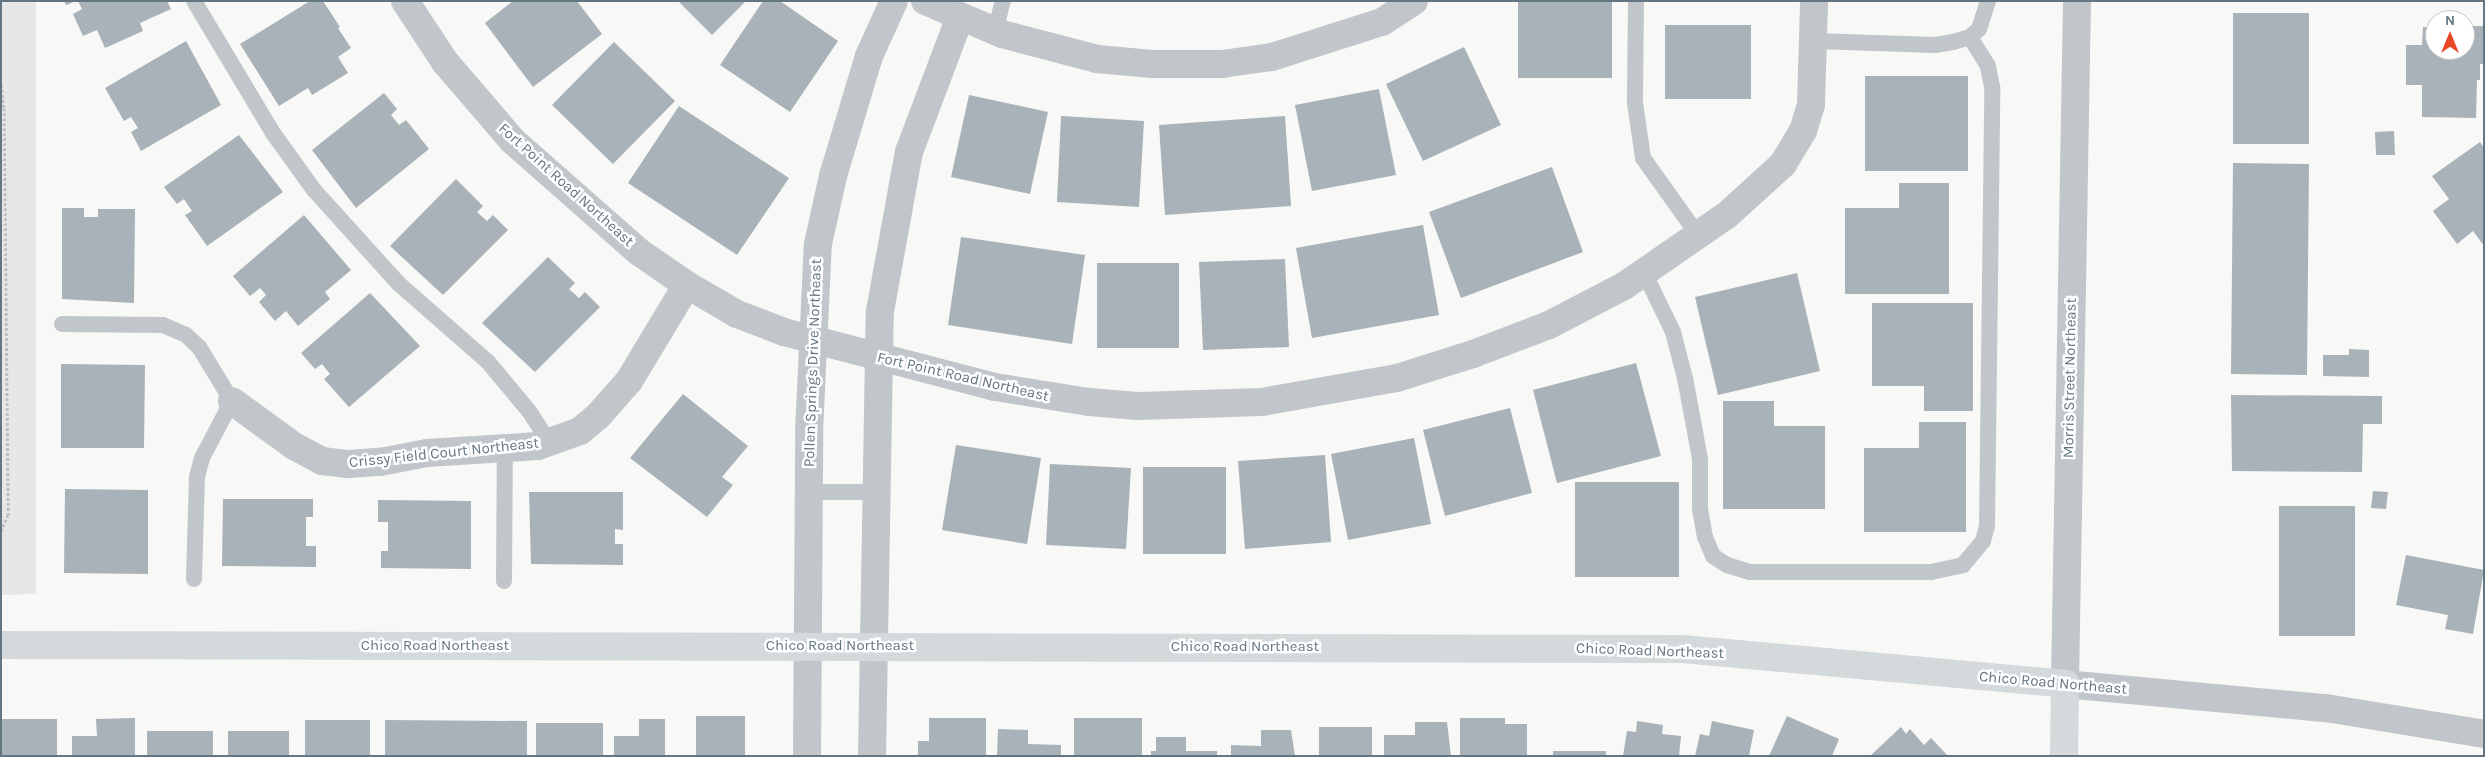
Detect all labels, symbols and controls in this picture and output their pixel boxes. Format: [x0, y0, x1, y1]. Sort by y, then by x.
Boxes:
north arrow [2425, 10, 2475, 60]
text: N [2445, 12, 2455, 29]
street label: Fort Point Road Northeast [495, 120, 637, 250]
street label: Pollen Springs Drive Northeast [800, 258, 826, 468]
street label: Morris Street Northeast [2060, 298, 2080, 458]
street label: Fort Point Road Northeast [875, 348, 1051, 406]
street label: Crissy Field Court Northeast [348, 434, 540, 472]
street label: Chico Road Northeast [361, 637, 509, 655]
street label: Chico Road Northeast [766, 637, 914, 655]
street label: Chico Road Northeast [1171, 638, 1319, 656]
street label: Chico Road Northeast [1576, 639, 1724, 663]
street label: Chico Road Northeast [1978, 668, 2128, 698]

